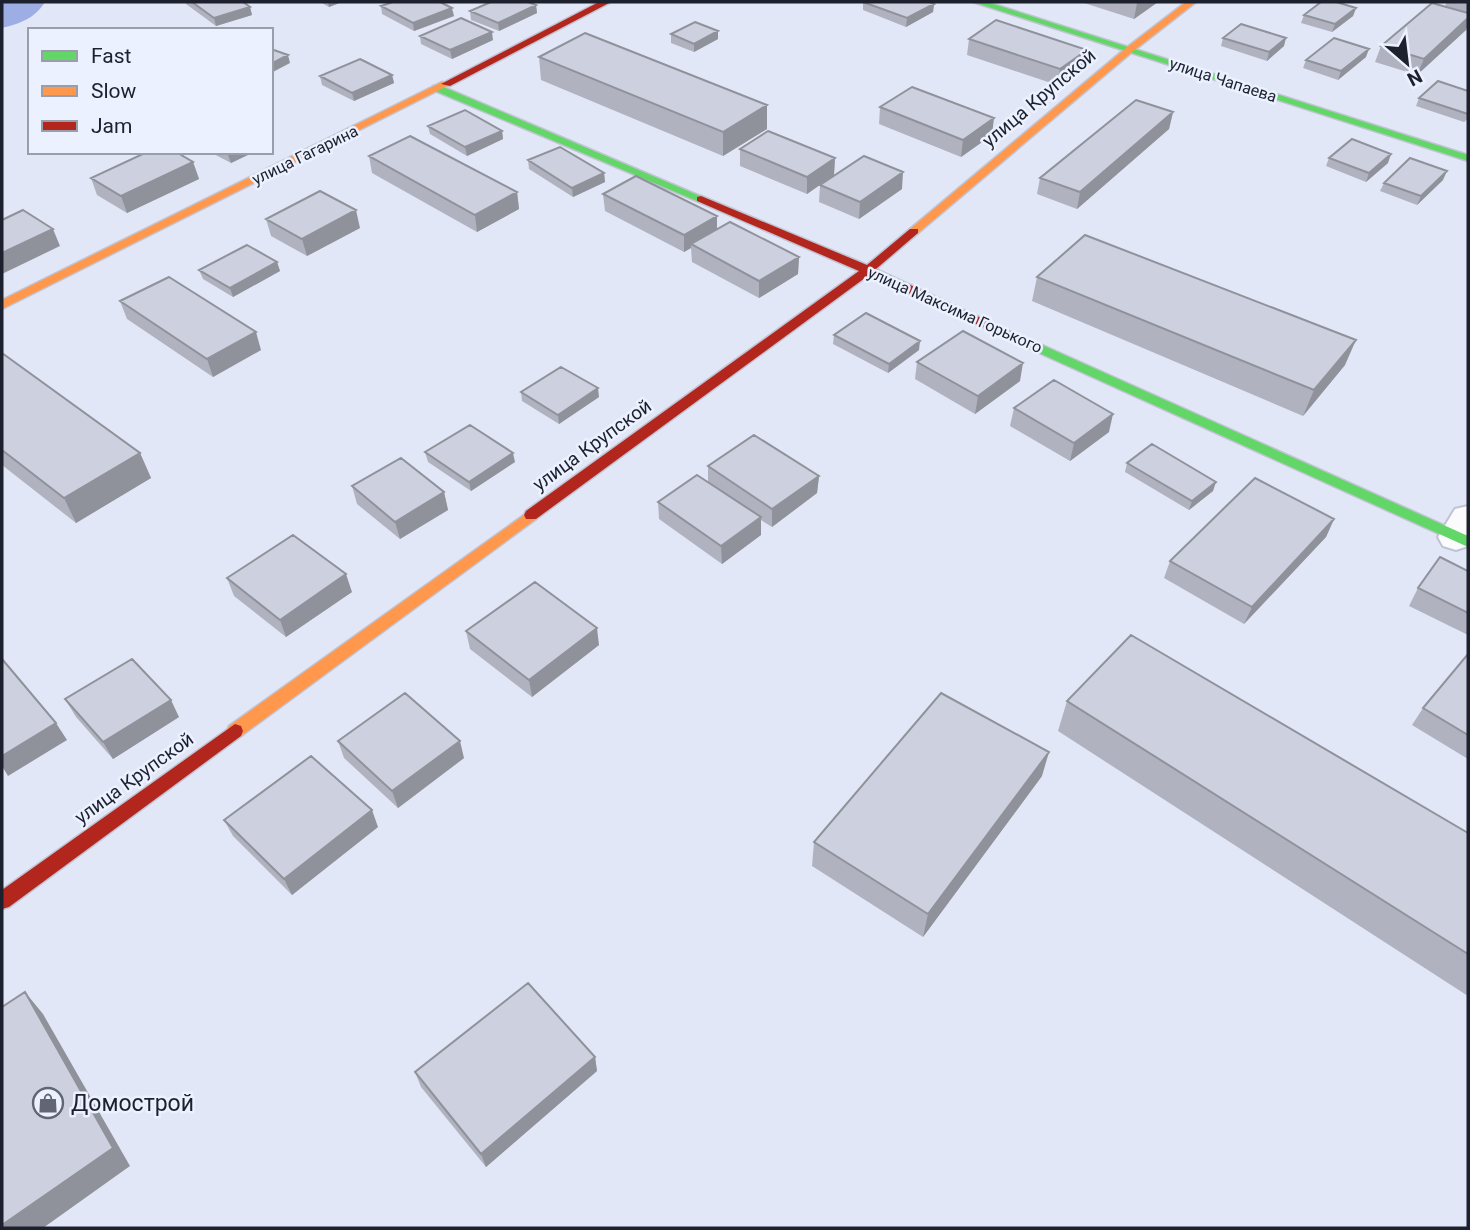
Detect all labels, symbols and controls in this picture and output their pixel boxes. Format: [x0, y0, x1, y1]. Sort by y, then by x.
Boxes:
legend [28, 28, 273, 154]
north arrow [1372, 28, 1442, 98]
text: Fast [91, 44, 132, 68]
street label: улица Крупской [978, 44, 1100, 152]
street label: улица Чапаева [1167, 54, 1279, 106]
text: N [1403, 64, 1426, 91]
text: Slow [91, 79, 137, 103]
text: Jam [91, 114, 132, 138]
street label: улица Гагарина [249, 121, 361, 189]
street label: улица Максима Горького [865, 263, 1045, 357]
street label: улица Крупской [528, 394, 656, 496]
street label: улица Крупской [70, 727, 198, 829]
shop icon: Домострой [31, 1086, 65, 1120]
place label: Домострой [71, 1090, 194, 1117]

